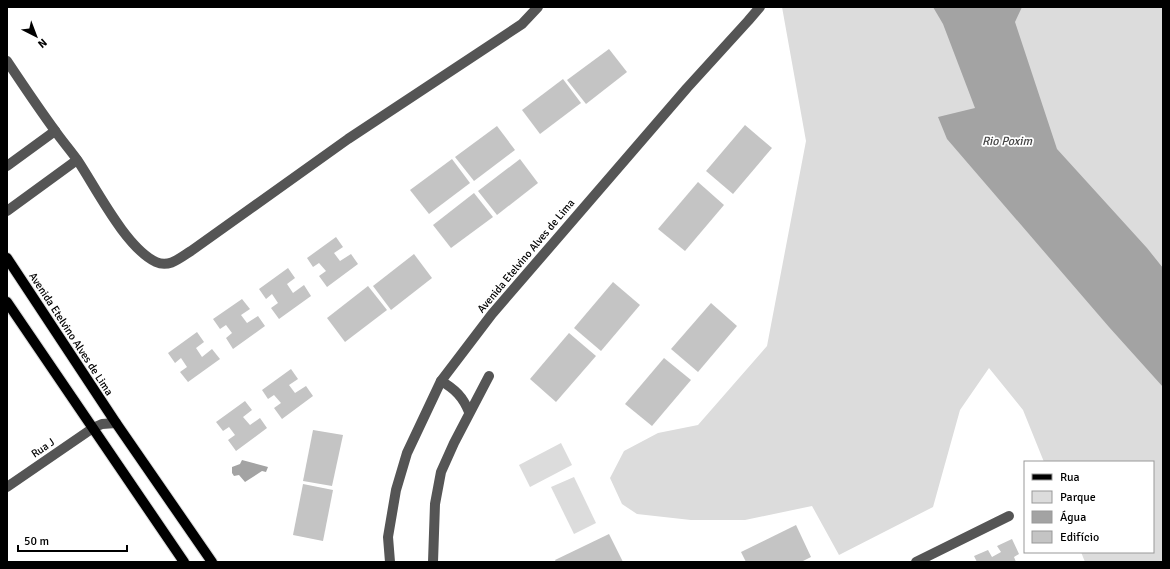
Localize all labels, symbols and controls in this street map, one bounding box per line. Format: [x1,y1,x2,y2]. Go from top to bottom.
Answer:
north arrow [16,16,56,56]
text: N [35,36,50,50]
water label: Rio Poxim [982,134,1033,149]
street label: Avenida Etelvino Alves de Lima [475,196,578,315]
street label: Avenida Etelvino Alves de Lima [26,270,116,398]
street label: Rua J [29,436,57,460]
legend [1024,461,1154,553]
text: Rua [1060,470,1080,485]
text: Parque [1060,490,1096,505]
text: Água [1060,510,1086,525]
scale bar [18,527,127,553]
text: Edifício [1060,530,1099,545]
text: 50 m [24,534,49,549]

